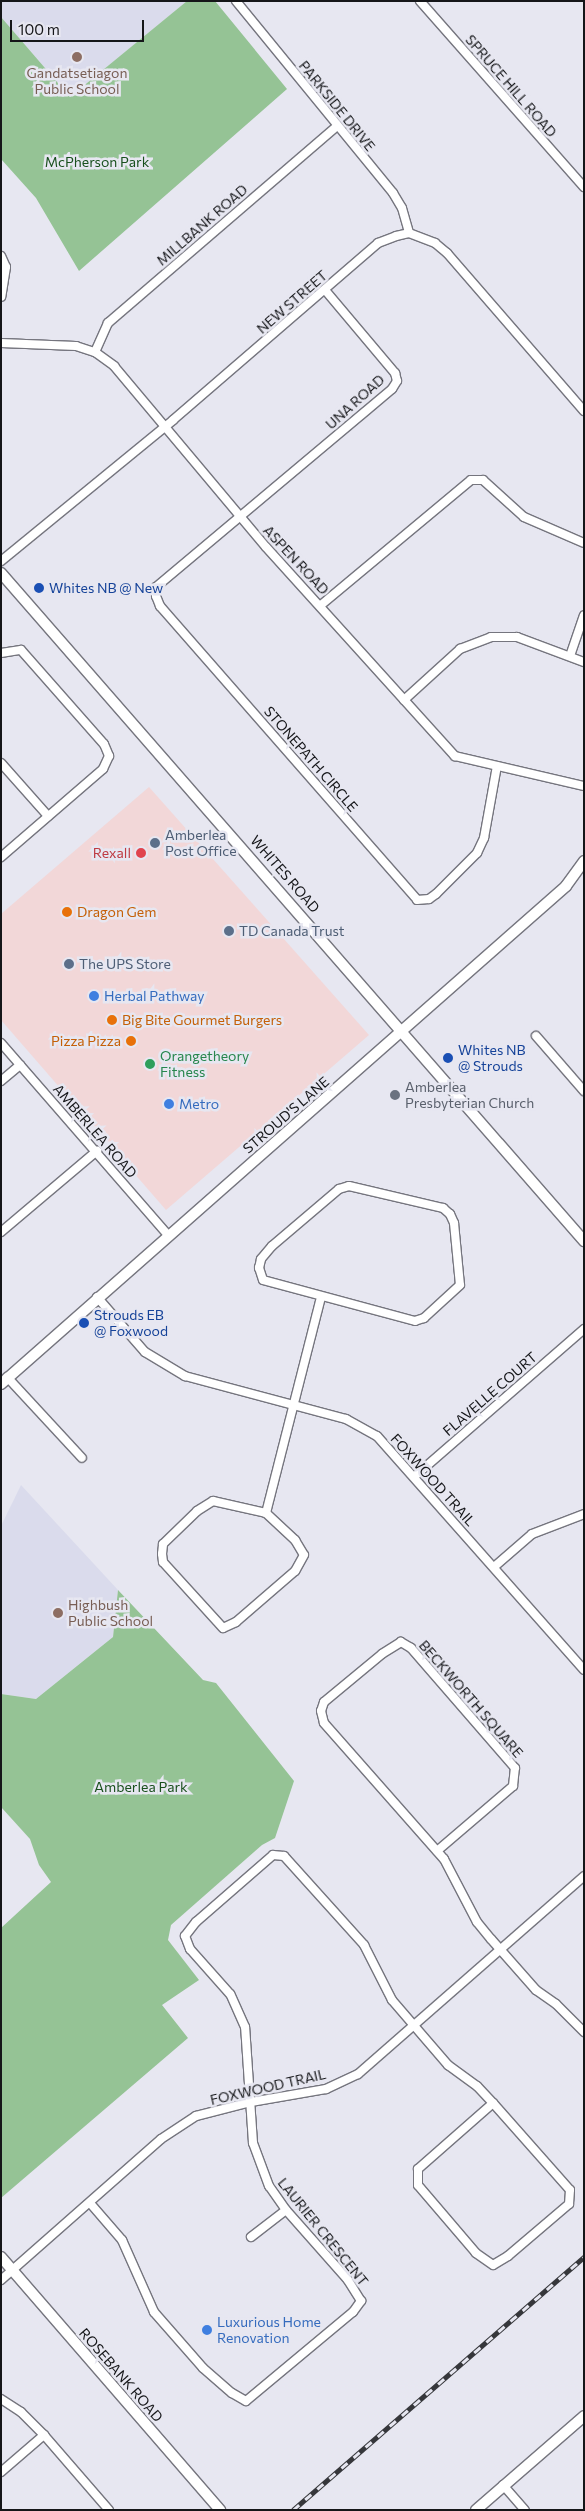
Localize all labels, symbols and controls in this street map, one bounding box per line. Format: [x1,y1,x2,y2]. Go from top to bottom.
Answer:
scale bar [12,10,146,42]
text: 100 m [18,20,60,38]
street label: SPRUCE HILL ROAD [462,31,560,141]
marker: Gandatsetiagon Public School [71,51,83,63]
street label: PARKSIDE DRIVE [295,57,379,155]
place label: Gandatsetiagon Public School [27,65,127,98]
park label: McPherson Park [45,154,149,170]
street label: MILLBANK ROAD [153,181,251,269]
street label: NEW STREET [253,267,331,337]
street label: UNA ROAD [322,371,388,433]
street label: ASPEN ROAD [260,522,332,598]
place label: Whites NB @ New [49,580,163,596]
marker: Whites NB @ New [33,582,45,594]
street label: STONEPATH CIRCLE [261,703,361,815]
place label: Amberlea Post Office [165,827,237,860]
street label: WHITES ROAD [247,832,323,916]
marker: Amberlea Post Office [149,837,161,849]
place label: Rexall [93,845,131,861]
marker: Rexall [135,847,147,859]
place label: Dragon Gem [77,904,156,920]
marker: Dragon Gem [61,906,73,918]
place label: TD Canada Trust [239,923,345,939]
marker: TD Canada Trust [223,925,235,937]
place label: The UPS Store [79,956,171,972]
marker: The UPS Store [63,958,75,970]
place label: Herbal Pathway [104,988,204,1004]
marker: Herbal Pathway [88,990,100,1002]
place label: Big Bite Gourmet Burgers [122,1012,282,1028]
marker: Big Bite Gourmet Burgers [106,1014,118,1026]
place label: Pizza Pizza [51,1033,121,1049]
marker: Pizza Pizza [125,1035,137,1047]
place label: Whites NB @ Strouds [458,1042,526,1074]
place label: Orangetheory Fitness [160,1048,249,1080]
marker: Whites NB @ Strouds [442,1052,454,1064]
marker: Orangetheory Fitness [144,1058,156,1070]
street label: STROUD'S LANE [240,1073,332,1157]
place label: Amberlea Presbyterian Church [405,1079,534,1112]
street label: AMBERLEA ROAD [50,1081,140,1181]
marker: Amberlea Presbyterian Church [389,1089,401,1101]
place label: Metro [179,1096,219,1112]
marker: Metro [163,1098,175,1110]
place label: Strouds EB @ Foxwood [94,1307,168,1340]
marker: Strouds EB @ Foxwood [78,1317,90,1329]
street label: FLAVELLE COURT [440,1349,540,1439]
street label: FOXWOOD TRAIL [387,1430,479,1530]
place label: Highbush Public School [68,1597,153,1630]
marker: Highbush Public School [52,1607,64,1619]
street label: BECKWORTH SQUARE [416,1637,526,1761]
park label: Amberlea Park [94,1779,188,1795]
street label: FOXWOOD TRAIL [208,2066,328,2108]
street label: LAURIER CRESCENT [274,2175,372,2289]
place label: Luxurious Home Renovation [217,2314,321,2346]
marker: Luxurious Home Renovation [201,2324,213,2336]
street label: ROSEBANK ROAD [76,2325,166,2425]

